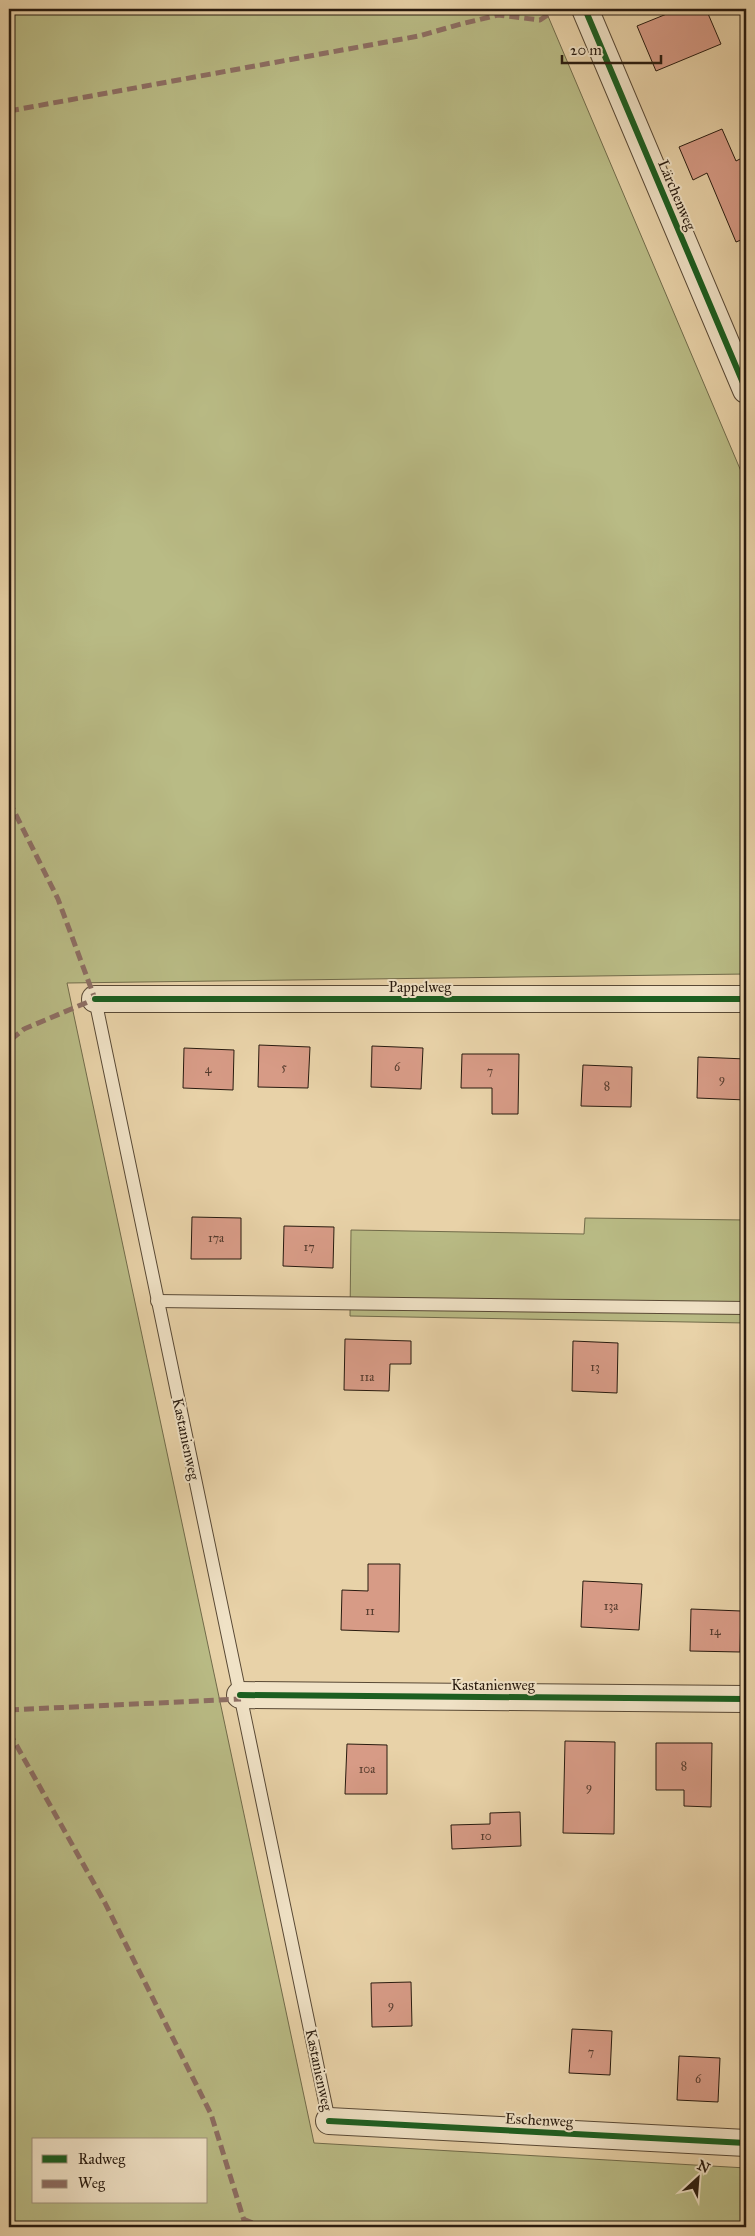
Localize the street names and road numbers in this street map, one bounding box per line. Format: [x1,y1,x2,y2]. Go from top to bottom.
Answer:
street label: Lärchenweg [654,157,700,234]
street label: Pappelweg [389,978,452,996]
street label: Kastanienweg [169,1396,204,1483]
street label: Kastanienweg [451,1676,536,1694]
street label: Kastanienweg [302,2027,337,2114]
street label: Eschenweg [505,2109,574,2131]

